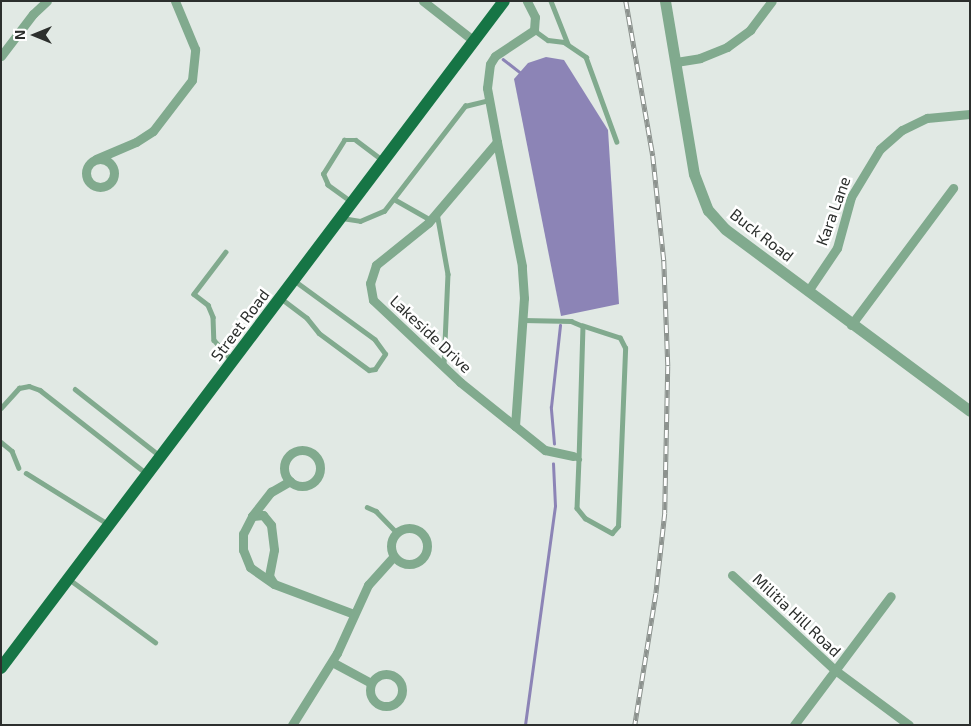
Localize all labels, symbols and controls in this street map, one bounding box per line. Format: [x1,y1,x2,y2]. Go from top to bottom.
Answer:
north arrow [10,10,60,60]
text: N [11,30,28,40]
street label: Kara Lane [812,174,854,248]
street label: Buck Road [726,204,798,266]
street label: Street Road [207,285,273,365]
street label: Lakeside Drive [386,291,476,377]
street label: Militia Hill Road [749,569,845,661]

